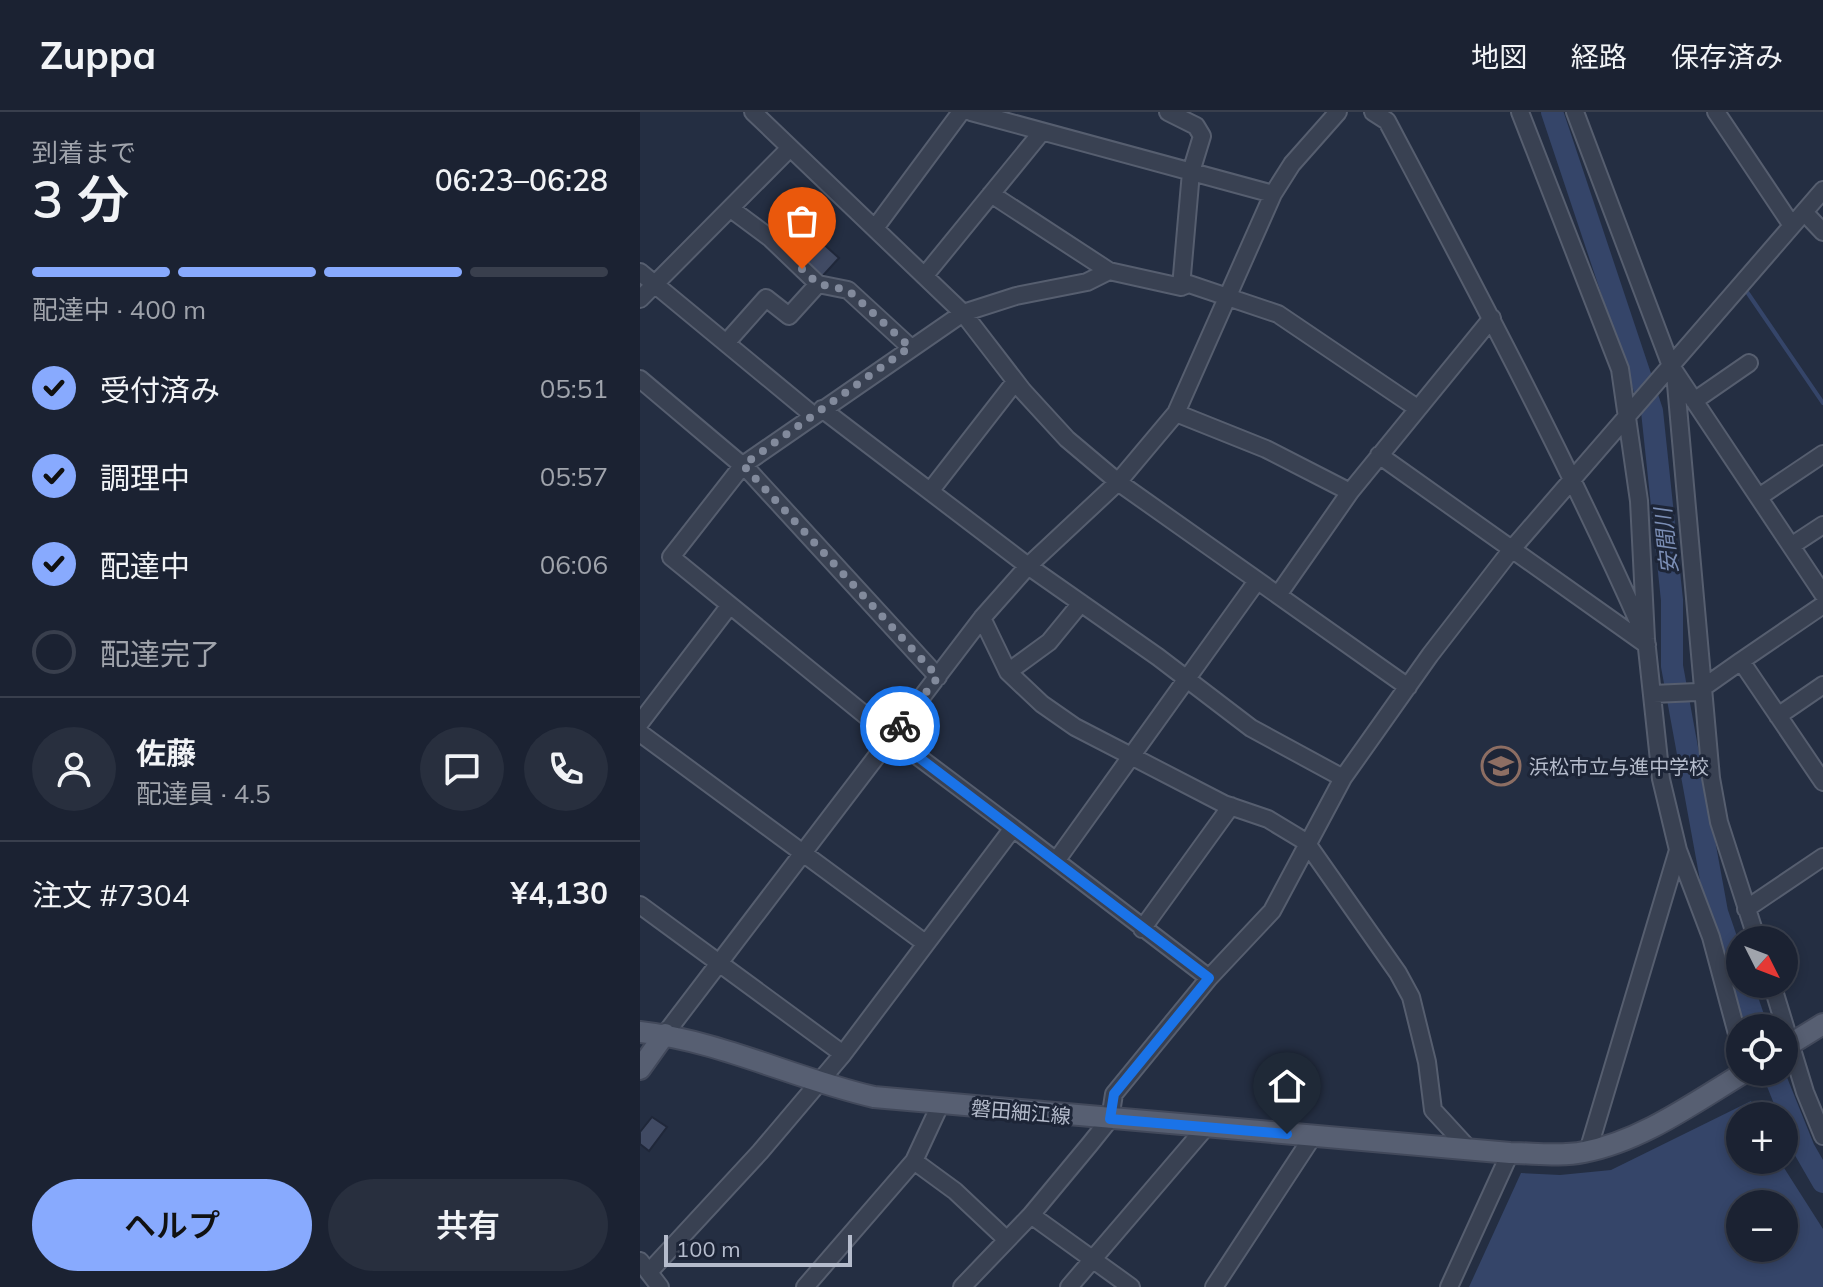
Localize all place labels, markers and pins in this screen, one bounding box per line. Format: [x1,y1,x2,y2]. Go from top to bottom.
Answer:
pin [768,187,836,269]
school or university icon: 浜松市立与進中学校 [1480,745,1522,787]
place label: 浜松市立与進中学校 [1529,754,1709,779]
pin [1253,1052,1321,1134]

